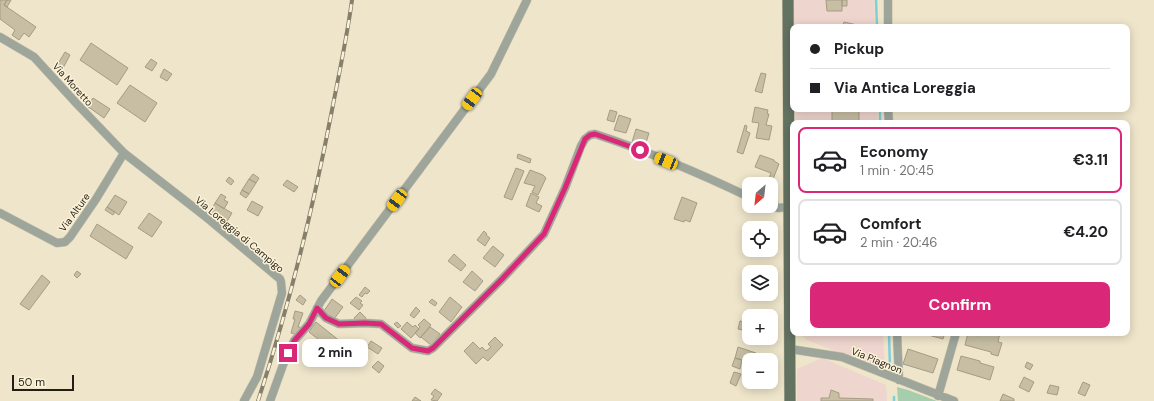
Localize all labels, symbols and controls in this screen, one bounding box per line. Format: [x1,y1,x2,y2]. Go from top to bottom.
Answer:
text: Pickup [834,39,884,59]
street label: Via Moretto [50,60,96,109]
text: Via Antica Loreggia [834,78,976,98]
car [460,86,484,112]
route start [631,141,649,159]
icon: car [812,142,848,178]
text: Economy [860,142,928,162]
text: €3.11 [1073,150,1108,170]
car [653,151,679,171]
text: 1 min · 20:45 [860,162,934,179]
north arrow [742,177,778,213]
map controls [742,177,778,389]
car [385,187,409,213]
street label: Via Alture [56,190,93,234]
street label: Via Loreggia di Campigo [193,193,287,275]
icon: car [812,214,848,250]
text: Comfort [860,214,921,234]
button: locate [742,221,778,257]
text: €4.20 [1063,222,1108,242]
text: 2 min · 20:46 [860,234,938,251]
car [328,263,352,289]
button: layers [742,265,778,301]
button: Confirm [810,282,1110,328]
button: + [742,309,778,345]
callout: 2 min [302,339,368,367]
route end [279,344,297,362]
text: 2 min [318,344,352,361]
street label: Via Piagnon [849,344,904,377]
button: − [742,353,778,389]
scale bar [12,373,74,392]
text: 50 m [18,375,45,389]

